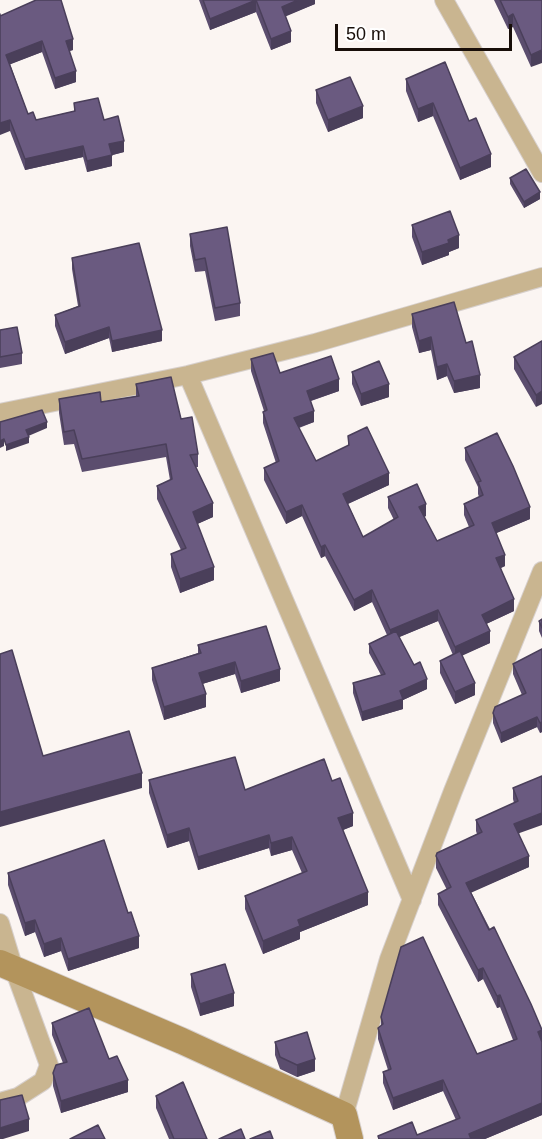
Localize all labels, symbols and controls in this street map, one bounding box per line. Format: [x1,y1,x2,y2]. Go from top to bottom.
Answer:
scale bar [338,12,515,50]
text: 50 m [346,24,386,44]

